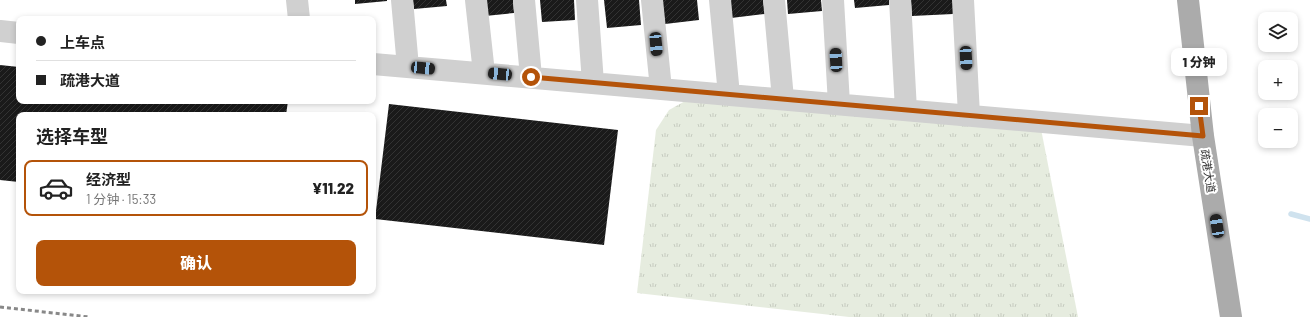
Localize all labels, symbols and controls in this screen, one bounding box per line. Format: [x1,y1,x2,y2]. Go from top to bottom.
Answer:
map controls [1258,12,1298,148]
button: layers [1258,12,1298,52]
car [649,32,663,56]
text: 上车点 [60,33,105,51]
car [959,46,973,70]
car [829,48,843,72]
callout: 1 分钟 [1171,48,1227,76]
text: 1 分钟 [1182,54,1216,70]
button: + [1258,60,1298,100]
car [411,61,435,75]
car [488,67,512,81]
route start [522,68,540,86]
text: 疏港大道 [60,71,120,89]
route end [1190,97,1208,115]
button: − [1258,108,1298,148]
text: 选择车型 [36,125,108,147]
street label: 疏港大道 [1199,148,1218,194]
icon: car [38,170,74,206]
text: 经济型 [86,170,131,188]
text: ¥11.22 [312,179,354,197]
text: 1 分钟 · 15:33 [86,191,156,207]
car [1209,213,1225,239]
button: 确认 [36,240,356,286]

